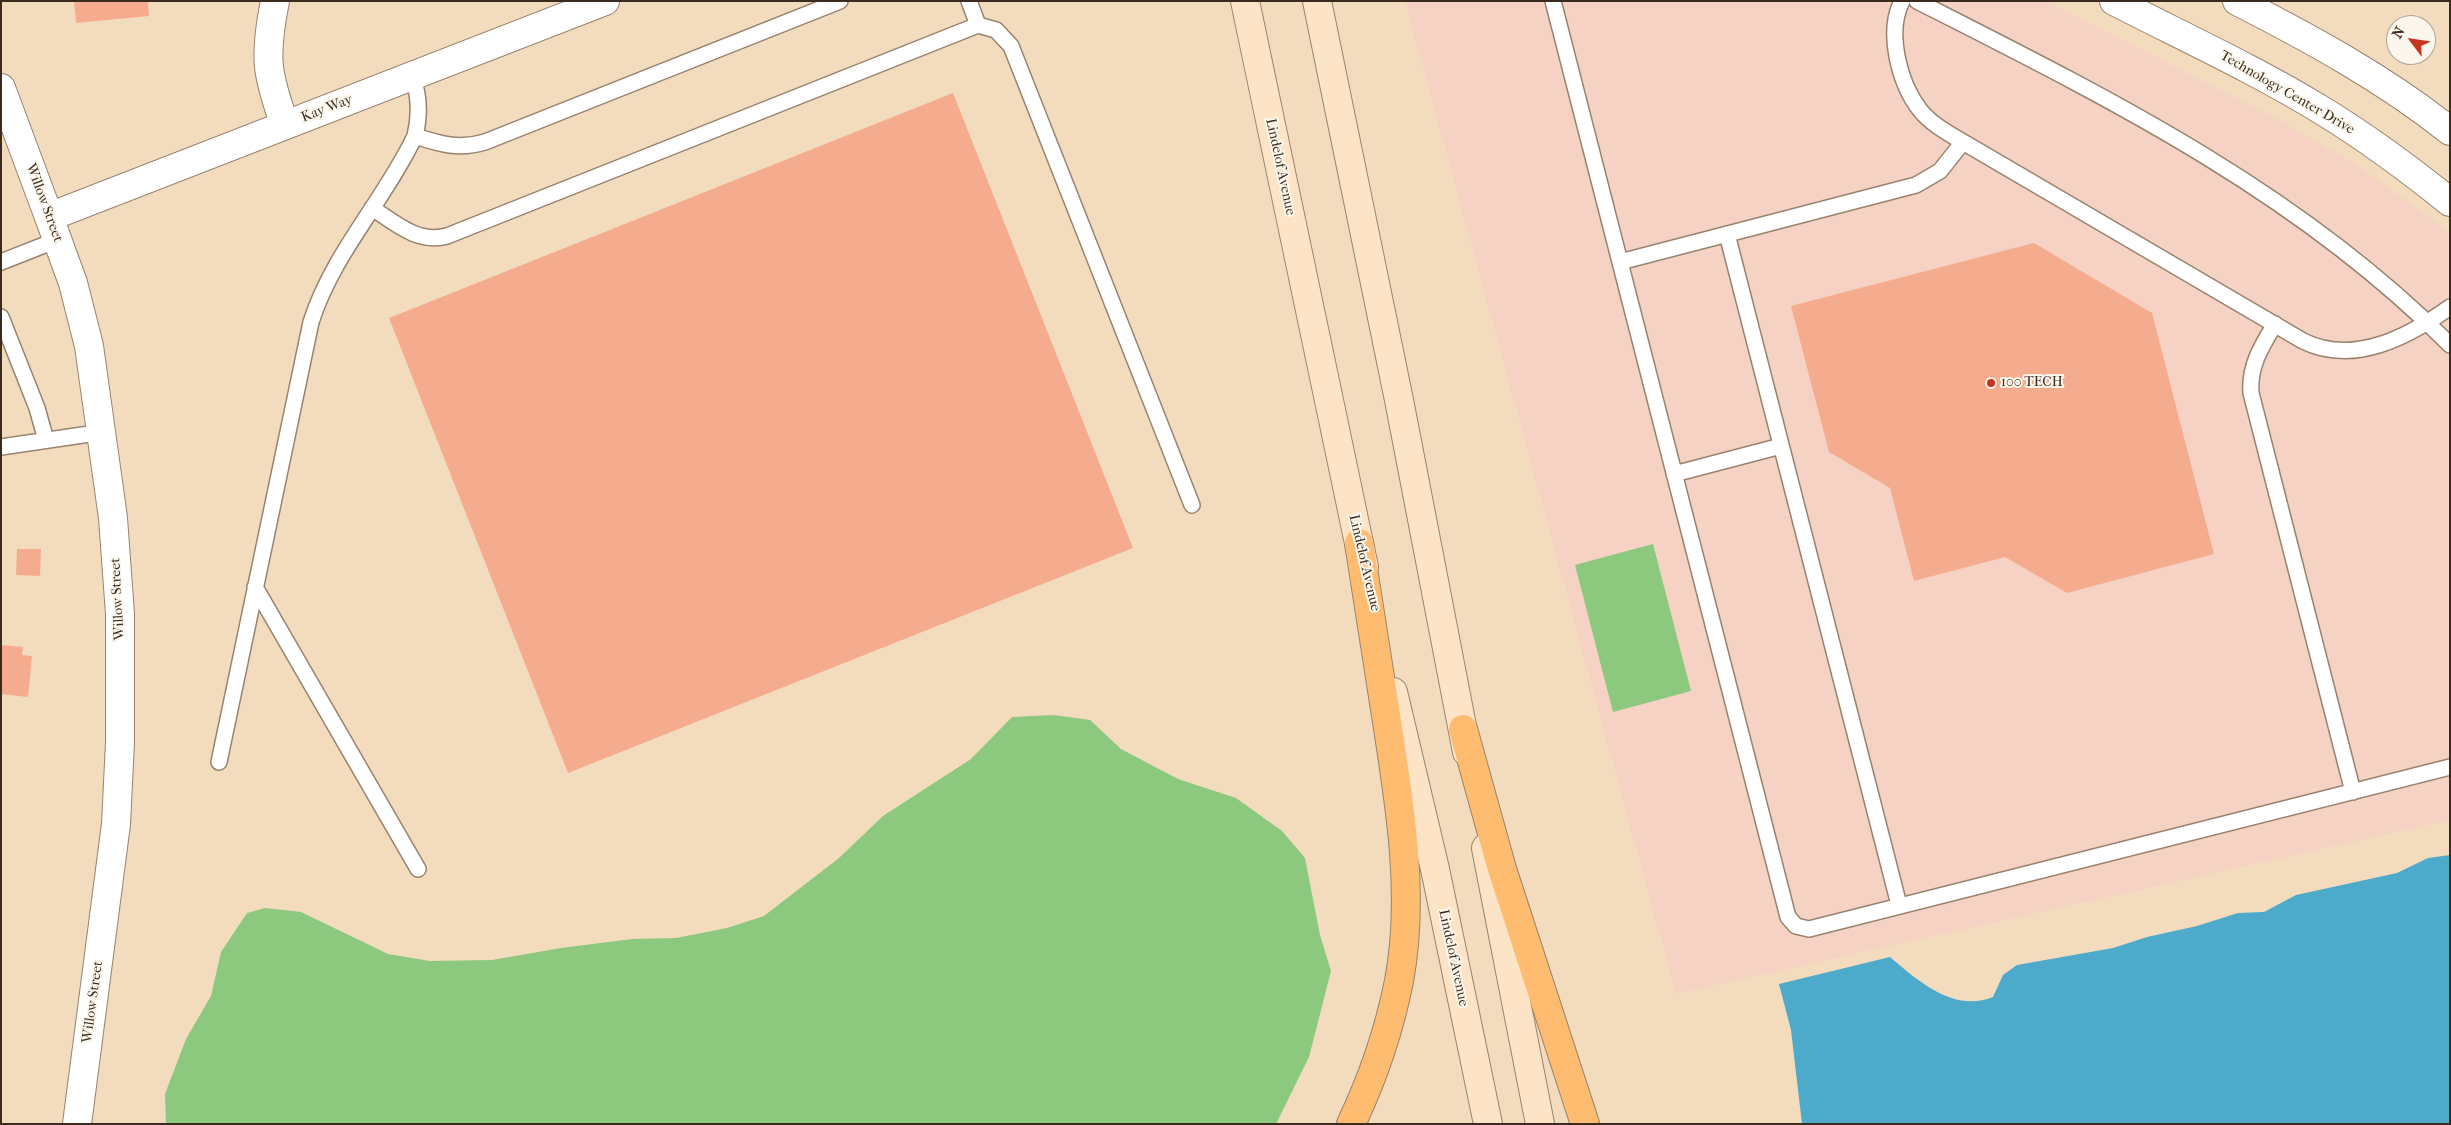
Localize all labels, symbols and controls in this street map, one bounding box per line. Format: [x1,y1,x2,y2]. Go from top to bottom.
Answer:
north arrow [2386,15,2436,65]
text: N [2389,24,2409,41]
street label: Technology Center Drive [2217,48,2357,138]
street label: Kay Way [299,92,355,126]
street label: Lindelof Avenue [1262,117,1298,217]
street label: Willow Street [22,161,66,245]
place label: 100 TECH [2001,375,2063,391]
marker: 100 TECH [1985,377,1997,389]
street label: Lindelof Avenue [1345,513,1383,613]
street label: Willow Street [107,557,129,641]
street label: Lindelof Avenue [1435,908,1471,1008]
street label: Willow Street [79,960,107,1044]

